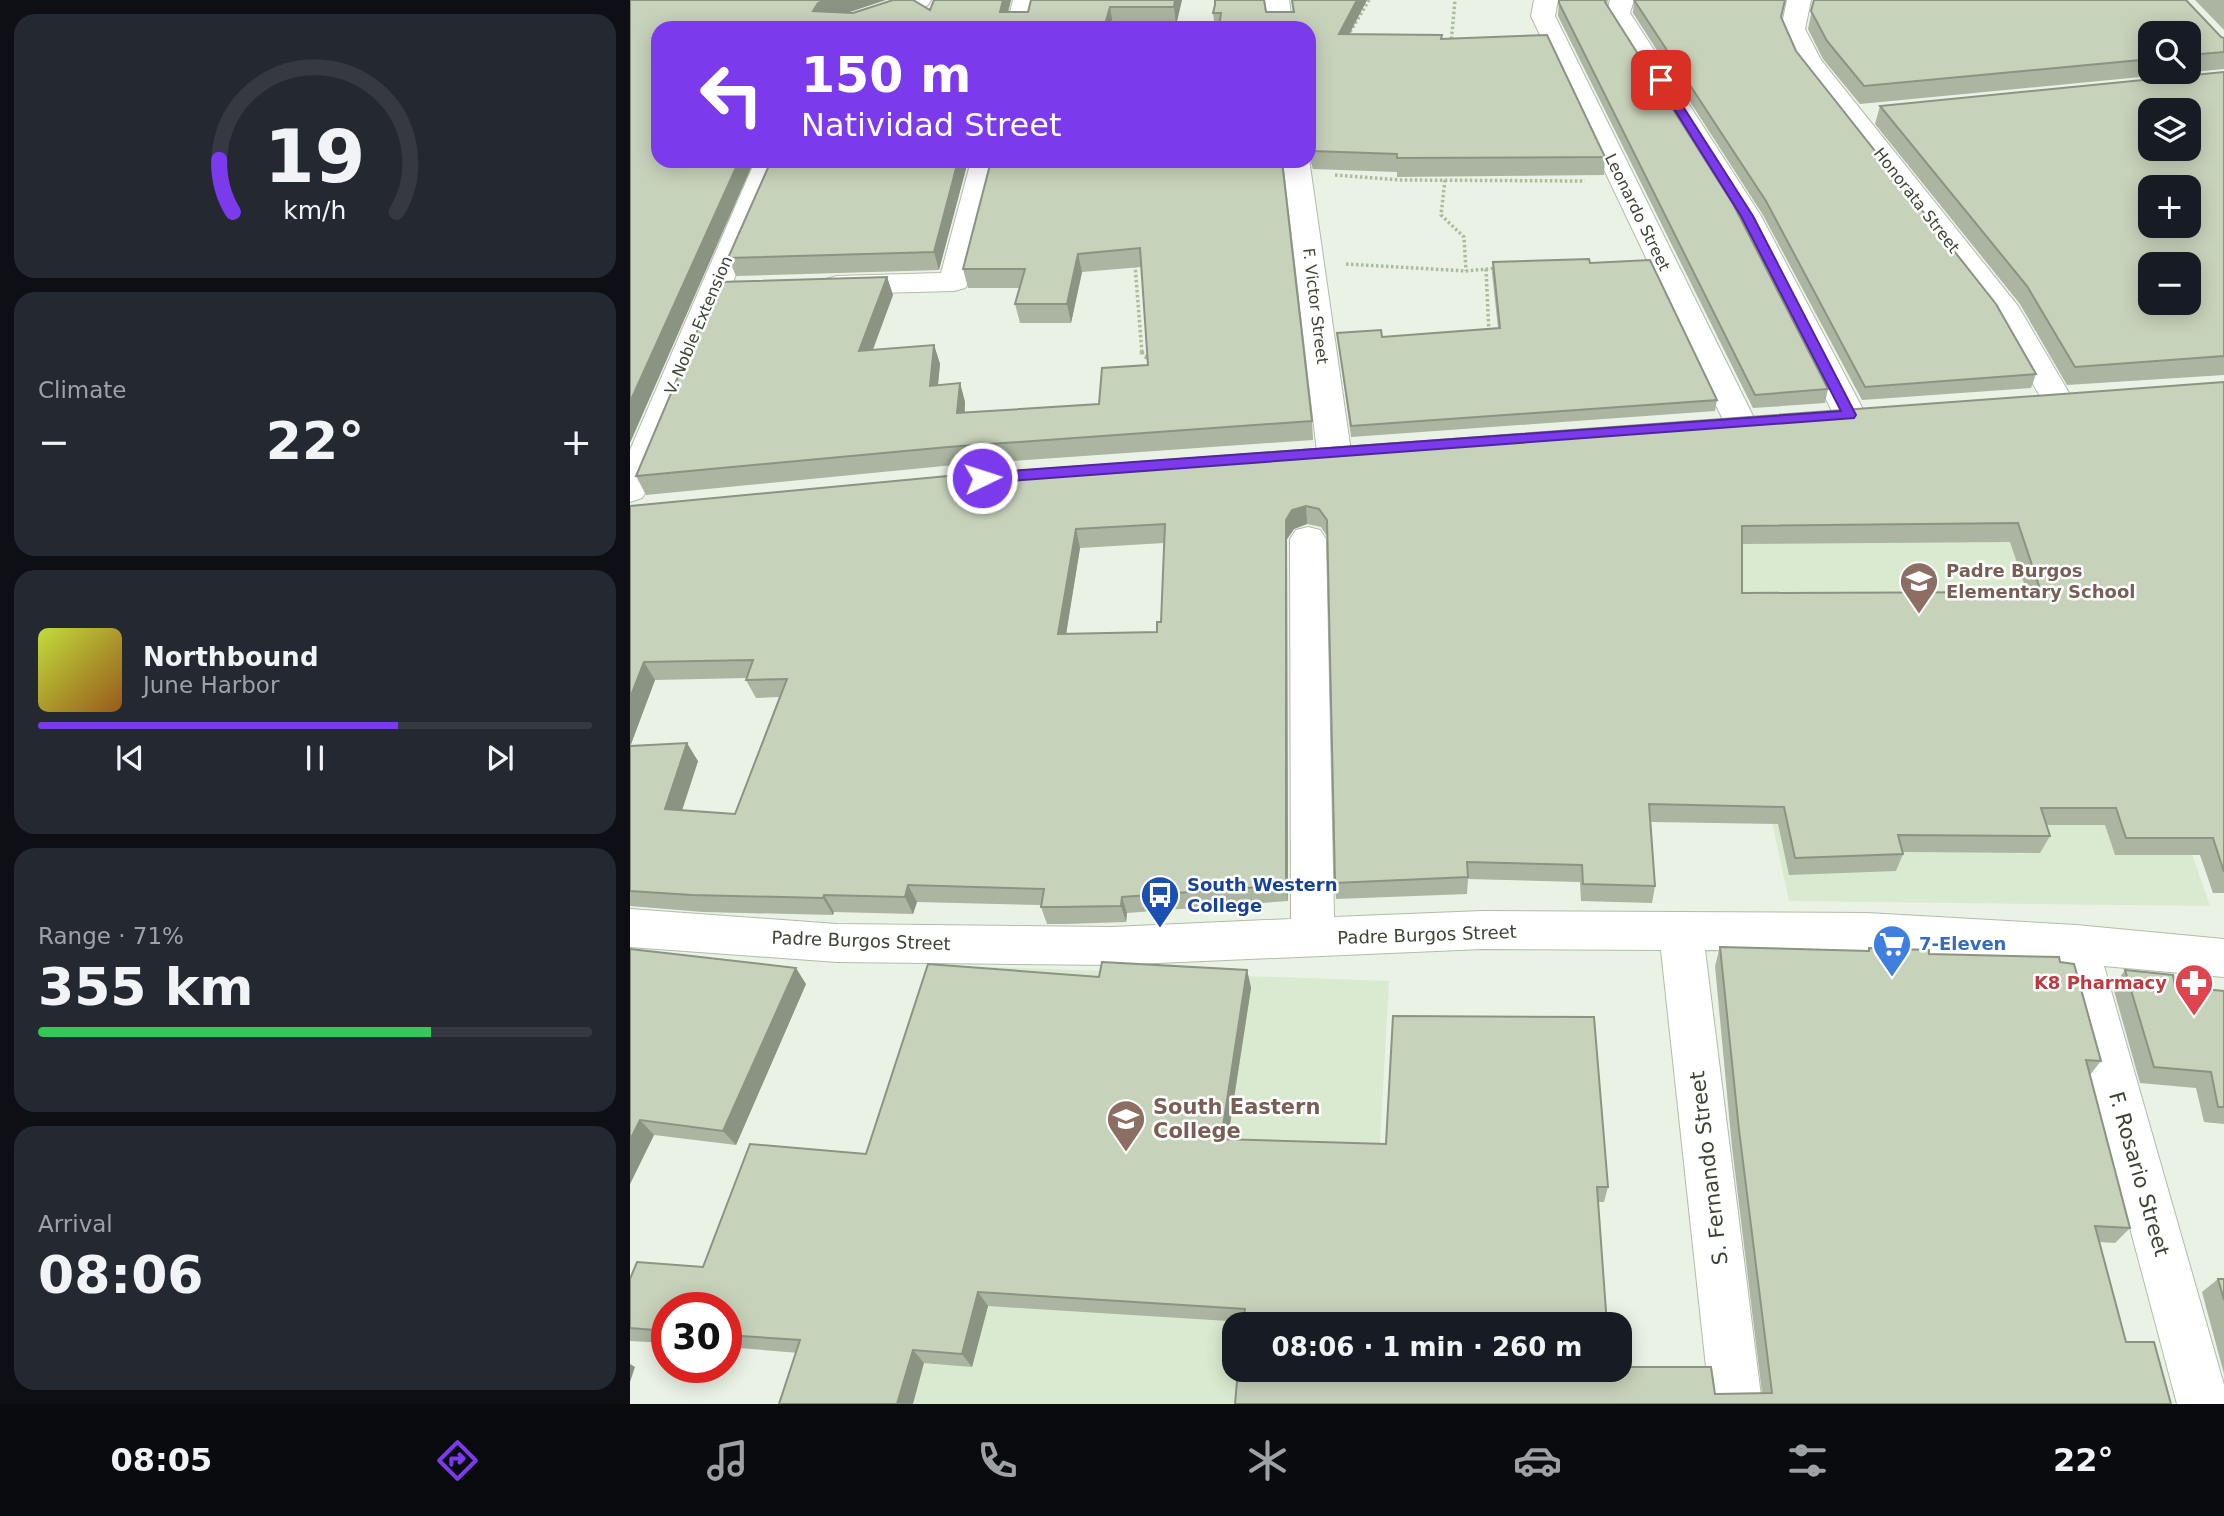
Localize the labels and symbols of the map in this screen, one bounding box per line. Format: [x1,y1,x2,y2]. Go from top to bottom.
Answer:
pin [1631,50,1691,110]
street label: Honorata Street [1870,144,1963,257]
street label: Leonardo Street [1601,150,1674,274]
street label: F. Victor Street [1299,247,1332,365]
street label: V. Noble Extension [661,253,736,397]
position arrow [945,441,1019,515]
school or university icon: Padre Burgos Elementary School [1898,560,1940,615]
place label: Padre Burgos Elementary School [1946,560,2135,602]
bus stop icon: South Western College [1139,874,1181,929]
place label: South Western College [1187,874,1337,916]
street label: Padre Burgos Street [1337,921,1517,948]
supermarket icon: 7-Eleven [1871,923,1913,978]
street label: Padre Burgos Street [771,927,951,954]
place label: 7-Eleven [1919,933,2006,954]
pharmacy icon: K8 Pharmacy [2173,962,2215,1017]
place label: K8 Pharmacy [2034,972,2167,993]
street label: S. Fernando Street [1685,1070,1733,1266]
street label: F. Rosario Street [2104,1089,2174,1259]
place label: South Eastern College [1153,1095,1320,1143]
school or university icon: South Eastern College [1105,1098,1147,1153]
speed limit sign: 30 [651,1292,742,1383]

